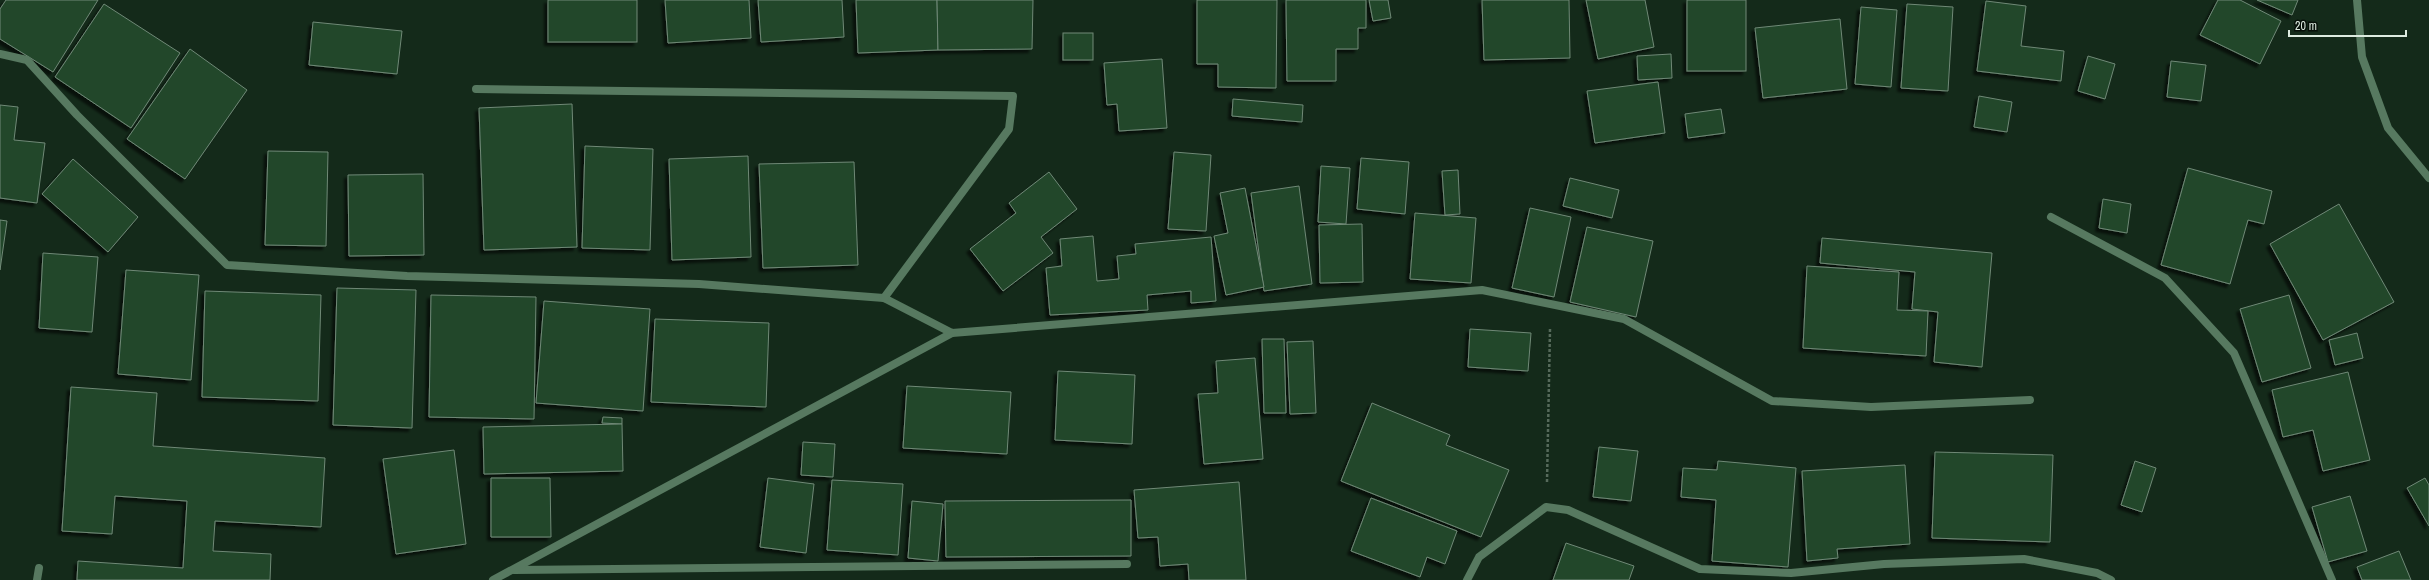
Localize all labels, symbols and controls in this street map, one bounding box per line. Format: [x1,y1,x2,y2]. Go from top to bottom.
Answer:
scale bar [2289,12,2406,38]
text: 20 m [2295,18,2317,34]

